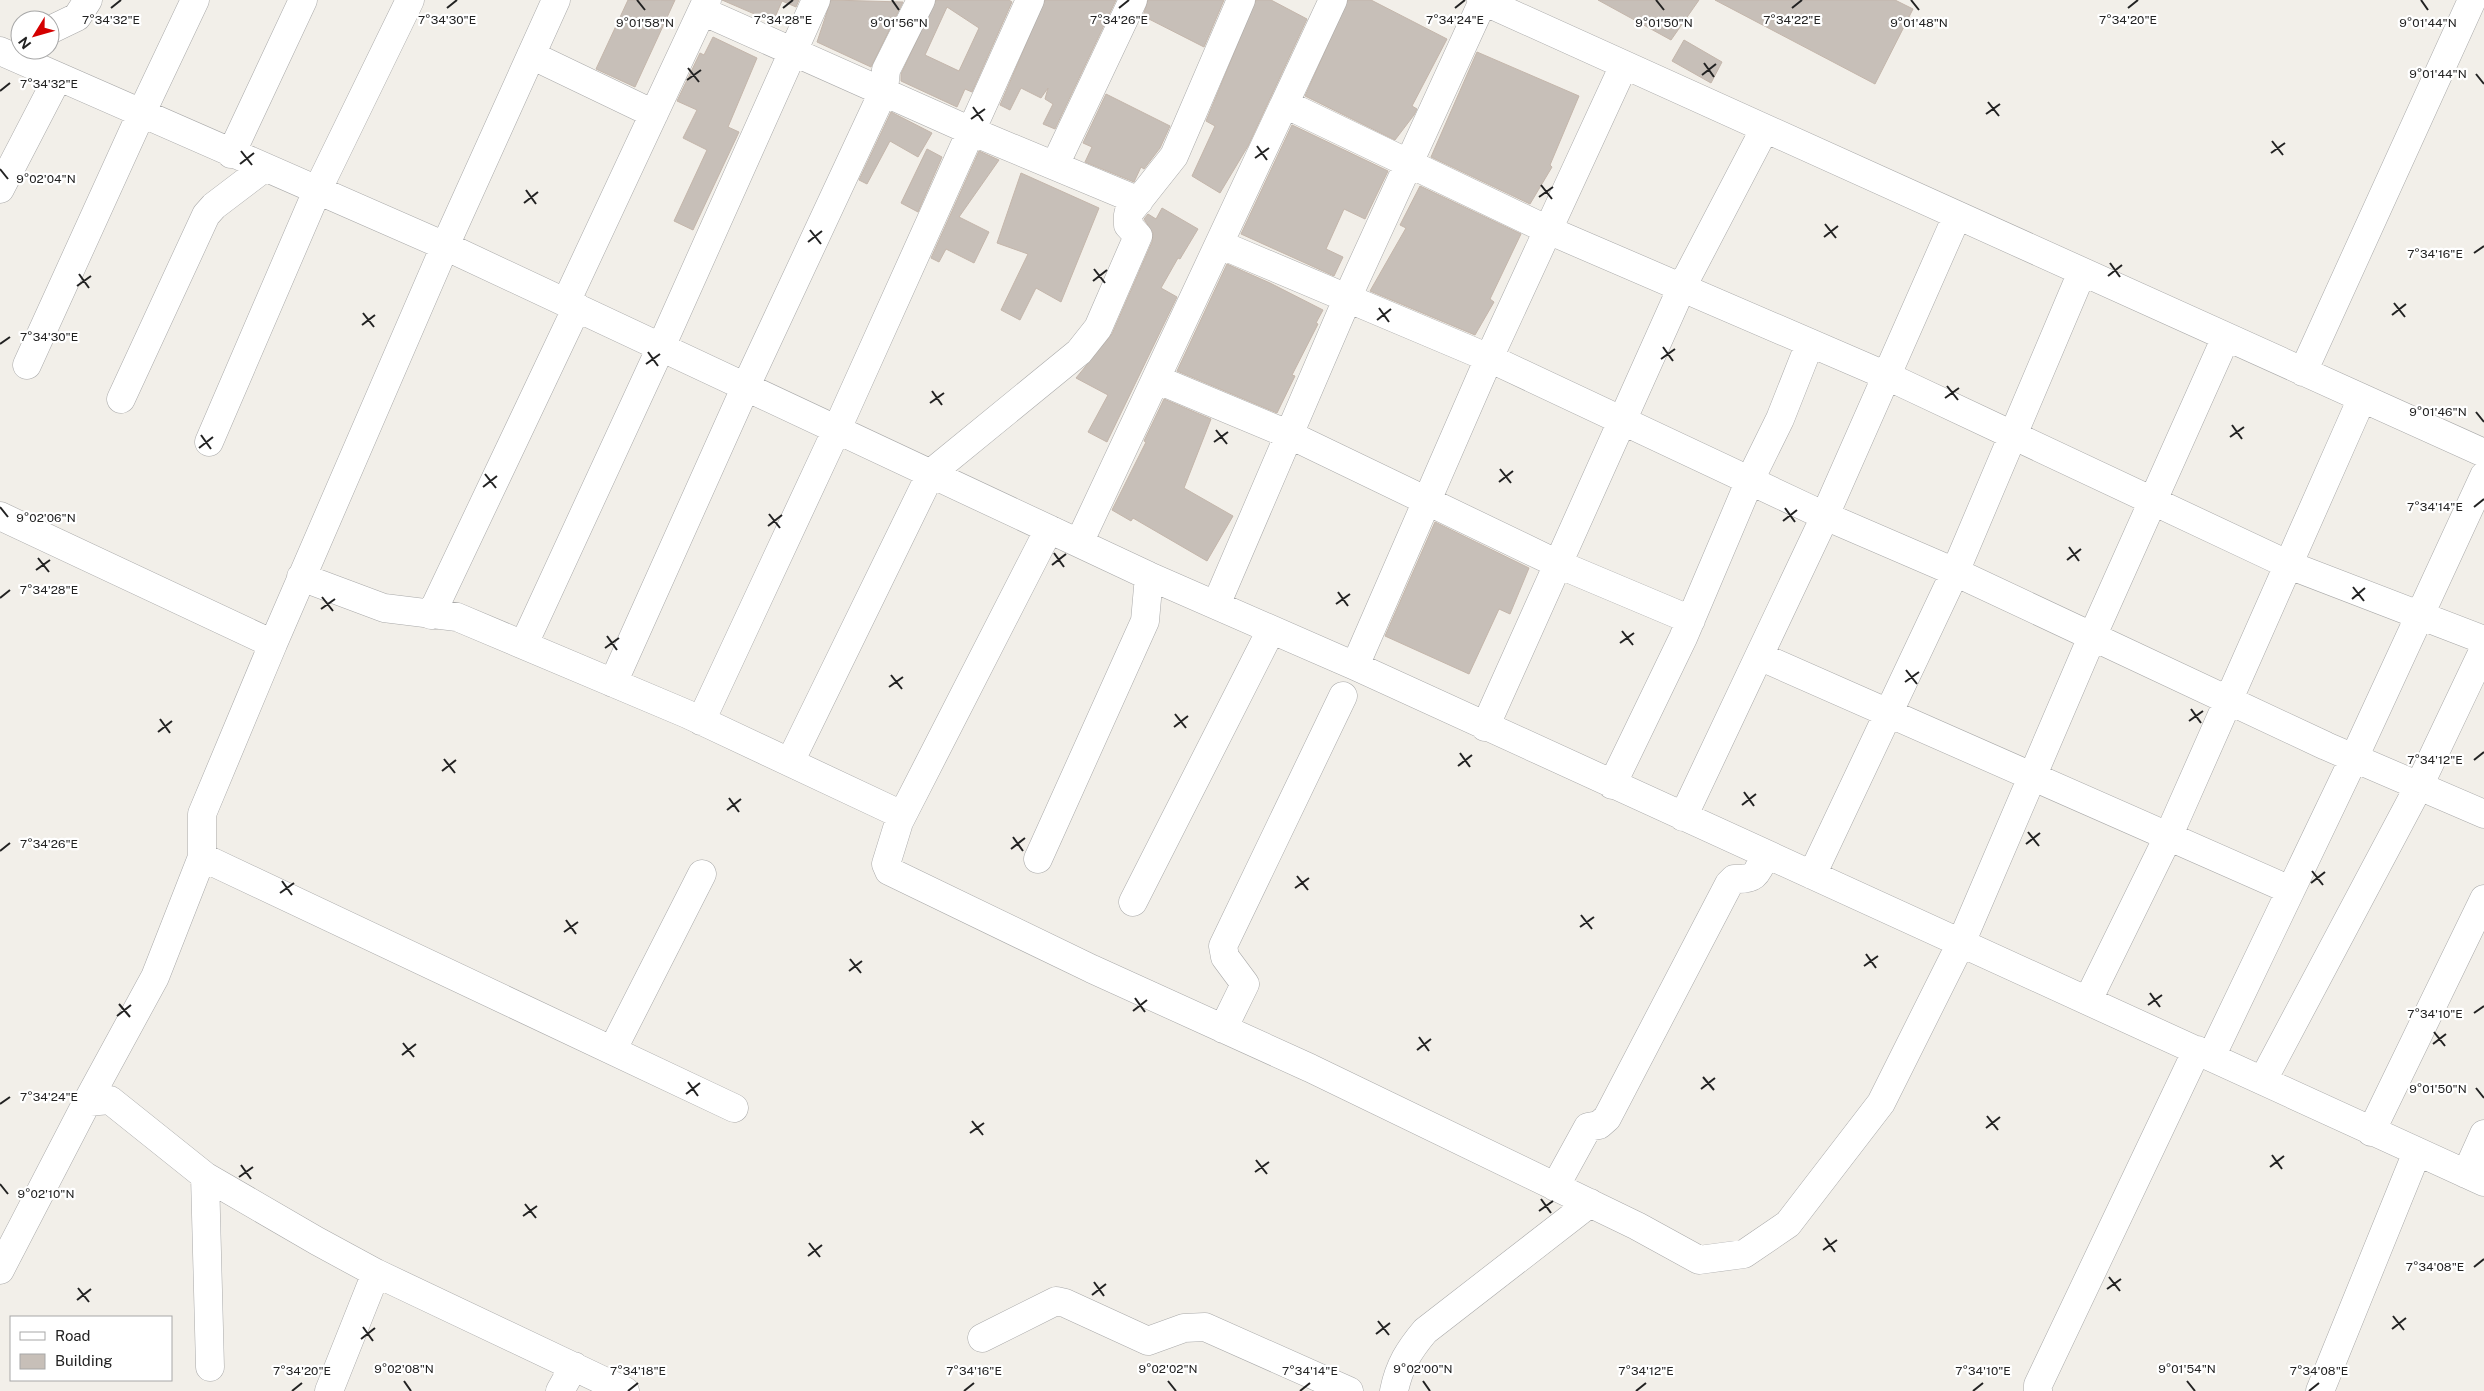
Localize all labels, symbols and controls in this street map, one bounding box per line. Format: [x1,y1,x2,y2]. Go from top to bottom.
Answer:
north arrow [10,10,60,60]
text: 7°34'32"E [82,13,140,27]
text: 7°34'30"E [418,13,476,27]
text: 7°34'28"E [754,13,812,27]
text: 7°34'26"E [1090,13,1148,27]
text: 7°34'24"E [1426,13,1484,27]
text: 7°34'22"E [1763,13,1821,27]
text: 7°34'20"E [2099,13,2157,27]
text: 9°01'58"N [616,16,674,30]
text: 9°01'56"N [870,16,928,30]
text: 9°01'50"N [1635,16,1693,30]
text: 9°01'48"N [1890,16,1948,30]
text: 9°01'44"N [2399,16,2457,30]
text: N [15,34,34,52]
text: 9°01'44"N [2409,67,2467,81]
text: 7°34'32"E [20,77,78,91]
text: 9°02'04"N [16,172,76,186]
text: 7°34'16"E [2407,247,2463,261]
text: 7°34'30"E [20,330,78,344]
text: 9°01'46"N [2409,405,2467,419]
text: 7°34'14"E [2407,500,2463,514]
text: 9°02'06"N [16,511,76,525]
text: 7°34'28"E [20,583,78,597]
text: 7°34'12"E [2407,753,2463,767]
text: 7°34'26"E [20,837,78,851]
text: 7°34'10"E [2407,1007,2463,1021]
text: 9°01'50"N [2409,1082,2467,1096]
text: 7°34'24"E [20,1090,78,1104]
text: 9°02'10"N [18,1187,74,1201]
text: 7°34'08"E [2406,1260,2464,1274]
legend [10,1316,172,1381]
text: Road [55,1327,91,1344]
text: Building [55,1352,113,1369]
text: 9°02'08"N [374,1362,434,1376]
text: 9°02'02"N [1138,1362,1198,1376]
text: 9°02'00"N [1393,1362,1453,1376]
text: 9°01'54"N [2158,1362,2216,1376]
text: 7°34'20"E [273,1364,331,1378]
text: 7°34'18"E [610,1364,666,1378]
text: 7°34'16"E [946,1364,1002,1378]
text: 7°34'14"E [1282,1364,1338,1378]
text: 7°34'12"E [1618,1364,1674,1378]
text: 7°34'10"E [1955,1364,2011,1378]
text: 7°34'08"E [2290,1364,2348,1378]

